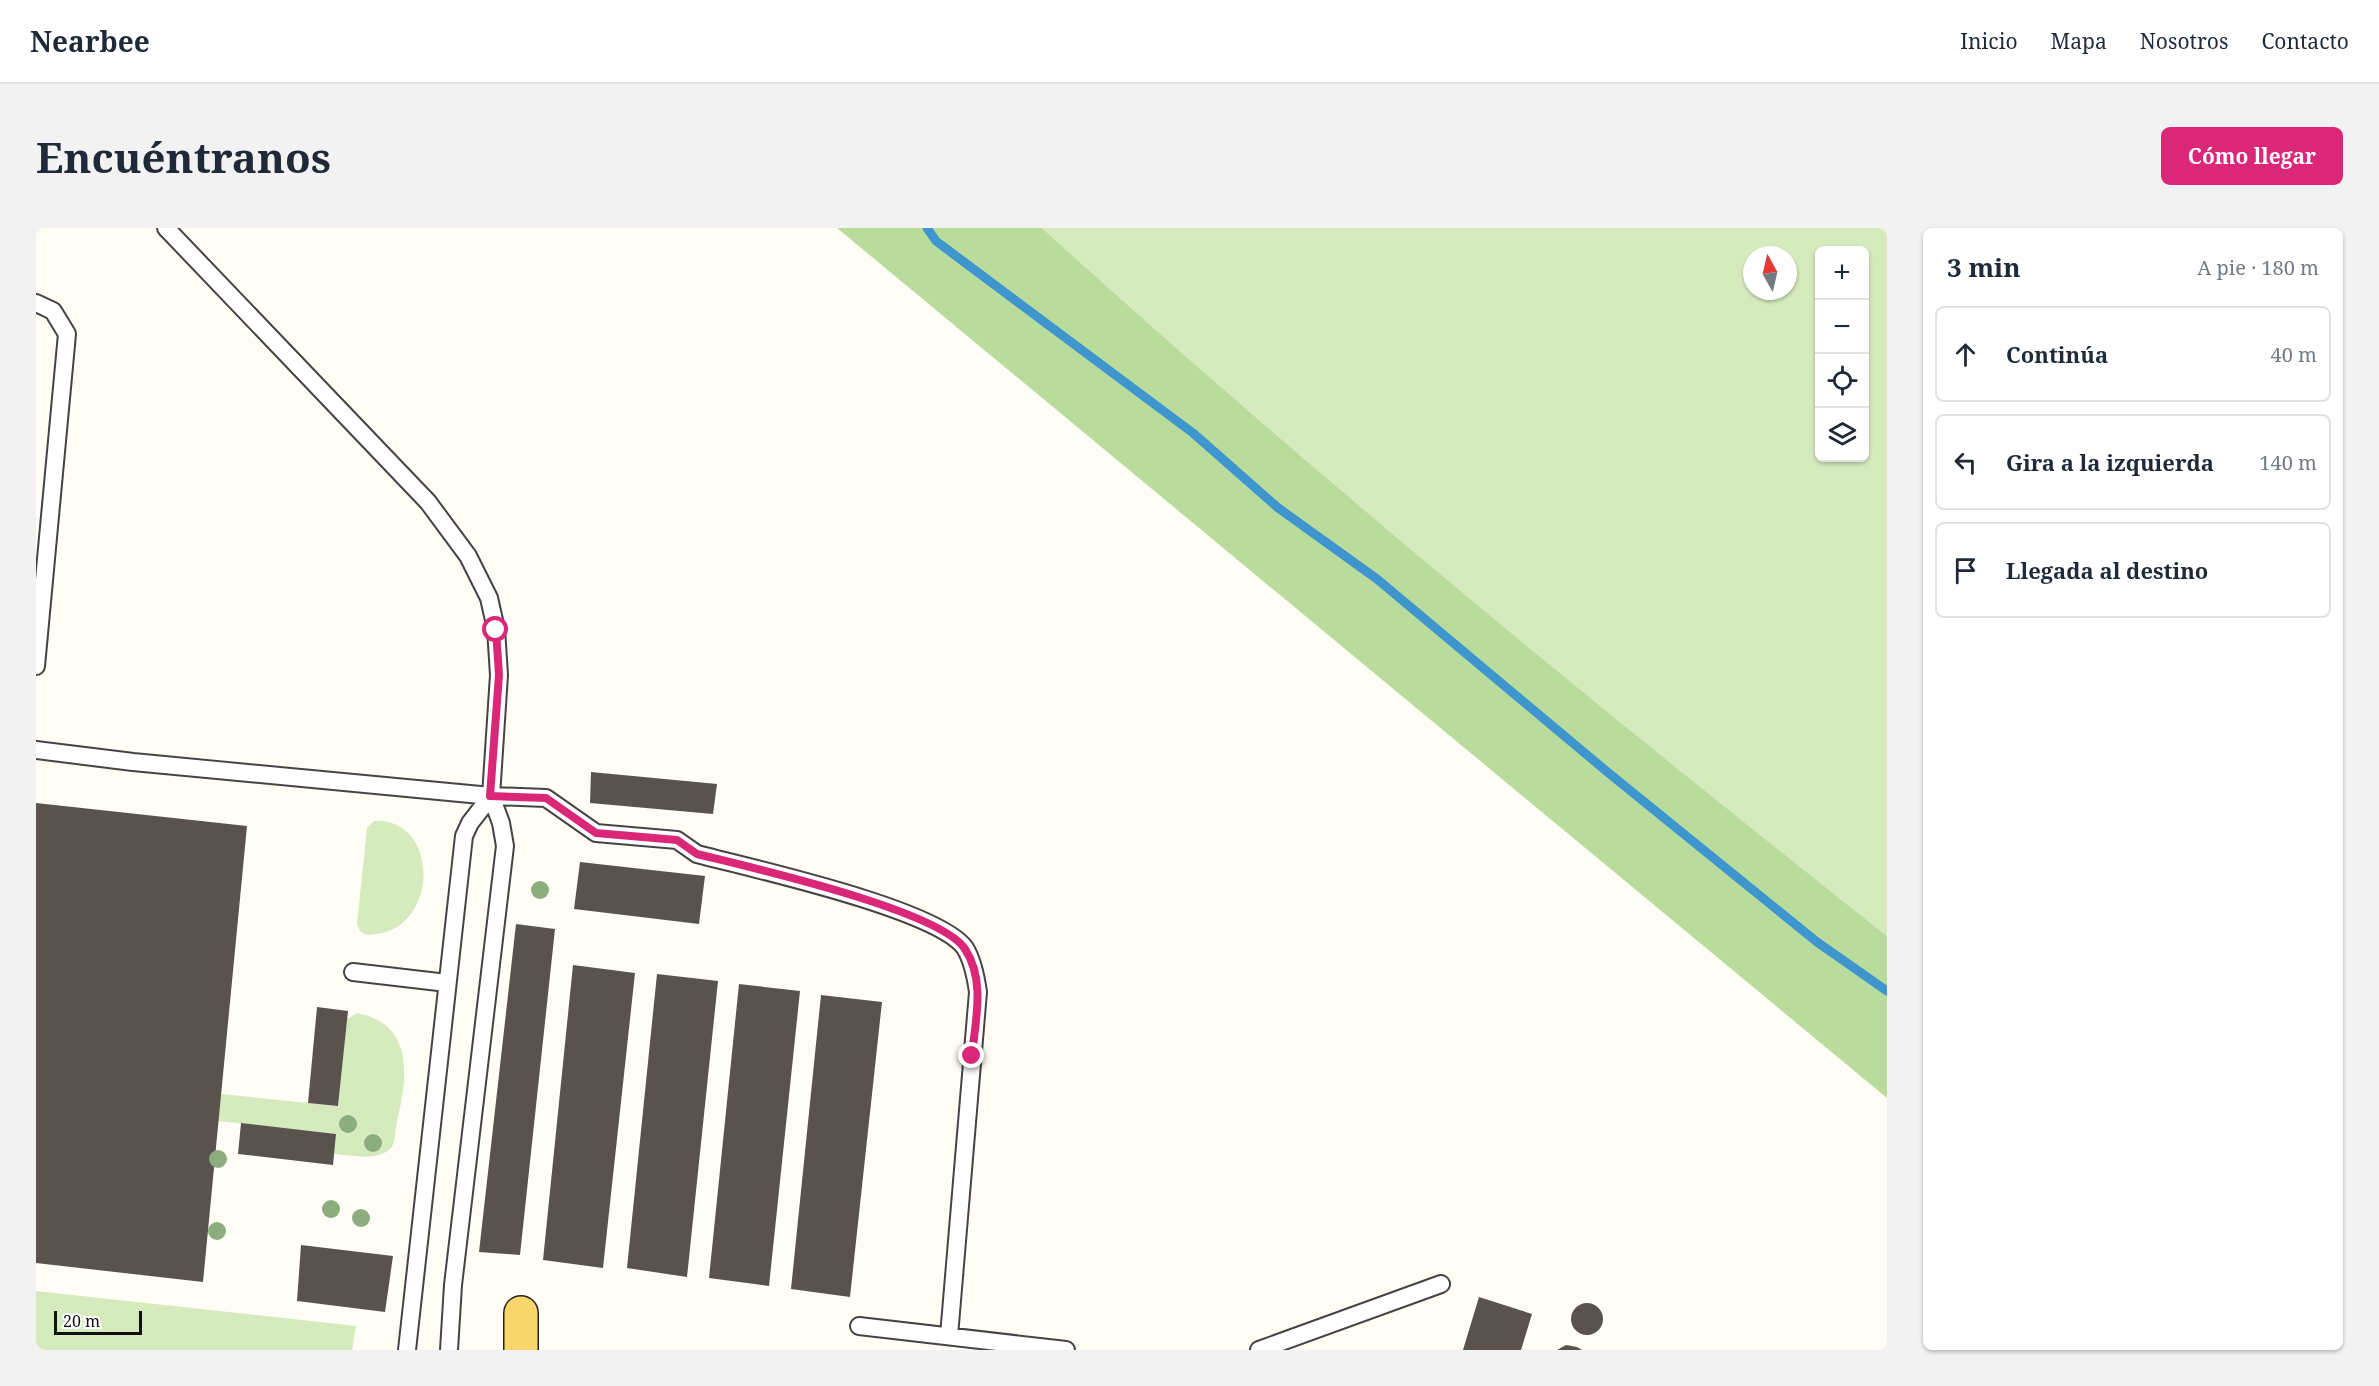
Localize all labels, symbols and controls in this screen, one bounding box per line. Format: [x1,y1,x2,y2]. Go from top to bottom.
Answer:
text: Nearbee [30,22,150,60]
text: Inicio [1960,27,2018,55]
text: Mapa [2051,27,2107,55]
text: Nosotros [2140,27,2228,55]
text: Contacto [2261,27,2349,55]
button: Cómo llegar [2161,127,2343,185]
text: Encuéntranos [36,128,331,185]
north arrow [1743,246,1797,300]
map controls [1815,246,1869,462]
button: + [1815,246,1869,300]
text: 3 min [1947,249,2021,285]
text: A pie · 180 m [2197,254,2319,281]
button: − [1815,300,1869,354]
icon: ahead [1949,338,1982,371]
text: Continúa [2006,339,2108,369]
text: 40 m [2271,341,2317,368]
button: locate [1815,354,1869,408]
button: layers [1815,408,1869,462]
icon: left [1949,446,1982,479]
text: Gira a la izquierda [2006,447,2214,477]
text: 140 m [2259,449,2317,476]
icon: arrive [1949,554,1982,587]
text: Llegada al destino [2006,555,2208,585]
route start [482,616,508,642]
route end [958,1042,984,1068]
scale bar [54,1308,142,1336]
text: 20 m [63,1310,100,1332]

